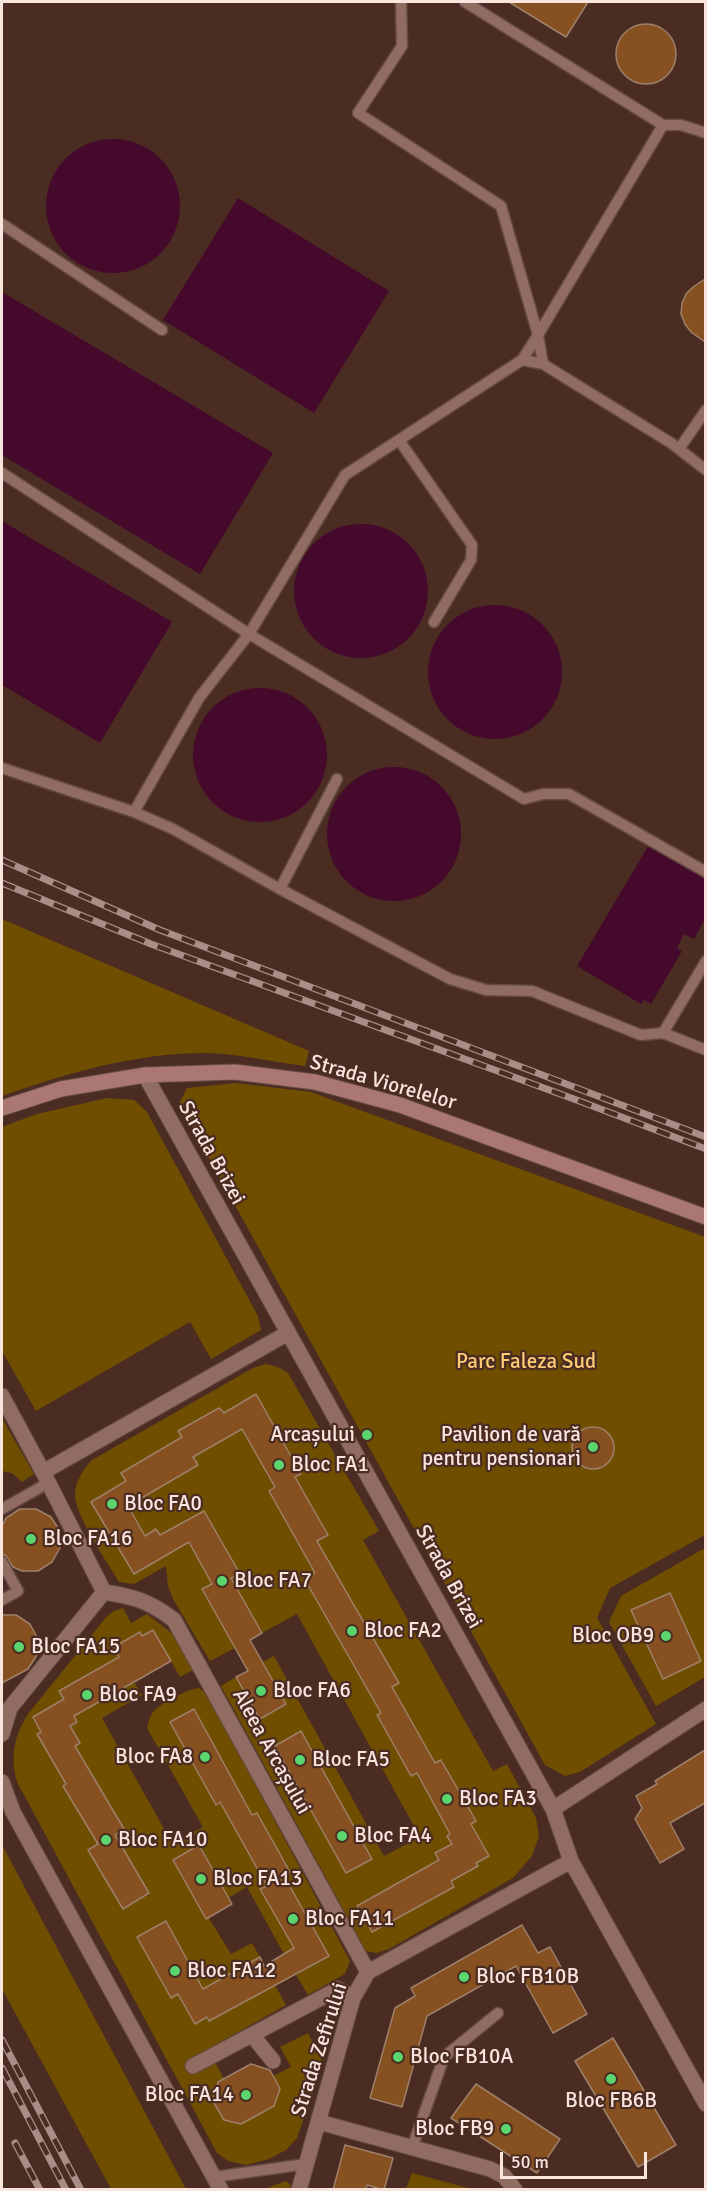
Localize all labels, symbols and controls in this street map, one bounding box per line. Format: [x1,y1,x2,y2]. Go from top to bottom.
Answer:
street label: Strada Viorelelor [307,1050,459,1116]
street label: Strada Brizei [172,1097,250,1209]
park label: Parc Faleza Sud [456,1349,596,1375]
place label: Arcașului [271,1422,355,1448]
place label: Pavilion de vară pentru pensionari [422,1422,581,1472]
marker: Arcașului [360,1428,374,1442]
marker: Pavilion de vară pentru pensionari [586,1440,600,1454]
place label: Bloc FA1 [291,1452,369,1478]
marker: Bloc FA1 [272,1458,286,1472]
place label: Bloc FA0 [124,1491,202,1517]
marker: Bloc FA0 [105,1497,119,1511]
street label: Strada Brizei [409,1521,487,1633]
place label: Bloc FA16 [43,1526,132,1552]
marker: Bloc FA16 [24,1532,38,1546]
place label: Bloc FA7 [234,1568,312,1594]
marker: Bloc FA7 [215,1574,229,1588]
place label: Bloc FA2 [364,1618,442,1644]
place label: Bloc OB9 [572,1623,654,1649]
marker: Bloc FA2 [345,1624,359,1638]
marker: Bloc OB9 [659,1629,673,1643]
place label: Bloc FA15 [31,1634,120,1660]
marker: Bloc FA15 [12,1640,26,1654]
place label: Bloc FA6 [273,1678,351,1704]
place label: Bloc FA9 [99,1682,177,1708]
marker: Bloc FA6 [254,1684,268,1698]
street label: Aleea Arcașului [226,1685,316,1819]
marker: Bloc FA9 [80,1688,94,1702]
place label: Bloc FA8 [115,1744,193,1770]
place label: Bloc FA5 [312,1747,390,1773]
marker: Bloc FA8 [198,1750,212,1764]
marker: Bloc FA5 [293,1753,307,1767]
place label: Bloc FA3 [459,1786,537,1812]
marker: Bloc FA3 [440,1792,454,1806]
place label: Bloc FA4 [354,1823,432,1849]
place label: Bloc FA10 [118,1827,207,1853]
marker: Bloc FA4 [335,1829,349,1843]
marker: Bloc FA10 [99,1833,113,1847]
place label: Bloc FA13 [213,1866,302,1892]
marker: Bloc FA13 [194,1872,208,1886]
place label: Bloc FA11 [305,1906,394,1932]
marker: Bloc FA11 [286,1912,300,1926]
place label: Bloc FA12 [187,1958,276,1984]
marker: Bloc FA12 [168,1964,182,1978]
place label: Bloc FB10B [476,1964,579,1990]
marker: Bloc FB10B [457,1970,471,1984]
street label: Strada Zefirului [286,1980,354,2120]
place label: Bloc FB10A [410,2044,513,2070]
marker: Bloc FB10A [391,2050,405,2064]
marker: Bloc FB6B [604,2072,618,2086]
place label: Bloc FA14 [145,2082,234,2108]
marker: Bloc FA14 [239,2088,253,2102]
place label: Bloc FB6B [565,2088,657,2114]
place label: Bloc FB9 [415,2116,494,2142]
marker: Bloc FB9 [499,2122,513,2136]
scale bar [503,2140,650,2178]
text: 50 m [511,2151,549,2173]

